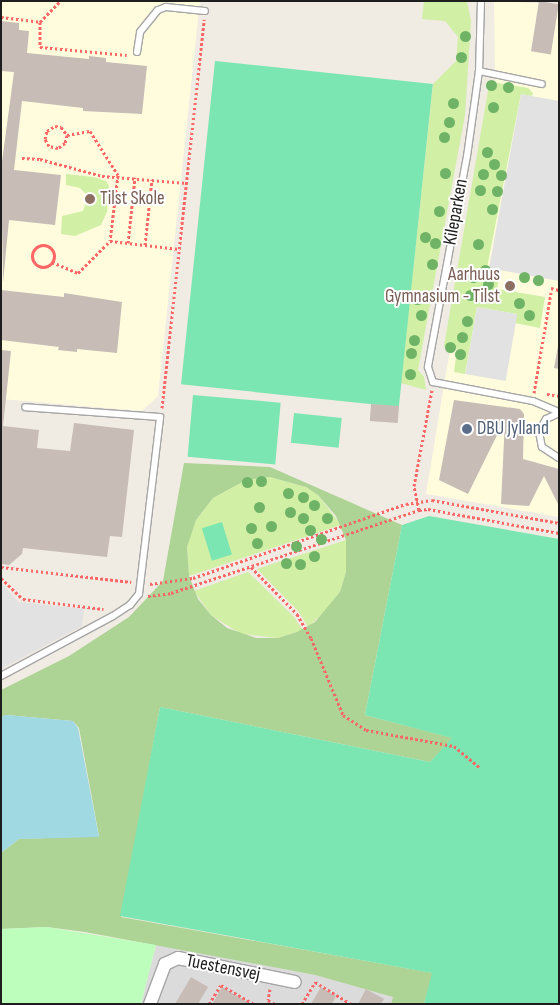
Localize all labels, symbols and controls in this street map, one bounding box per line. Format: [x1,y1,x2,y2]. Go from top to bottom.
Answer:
street label: Kileparken [439,177,473,247]
place label: Tilst Skole [100,188,165,210]
marker: Tilst Skole [84,193,96,205]
place label: Aarhuus Gymnasium - Tilst [385,264,500,308]
marker: Aarhuus Gymnasium - Tilst [504,280,516,292]
place label: DBU Jylland [477,418,549,440]
marker: DBU Jylland [461,423,473,435]
street label: Tuestensvej [184,950,262,986]

